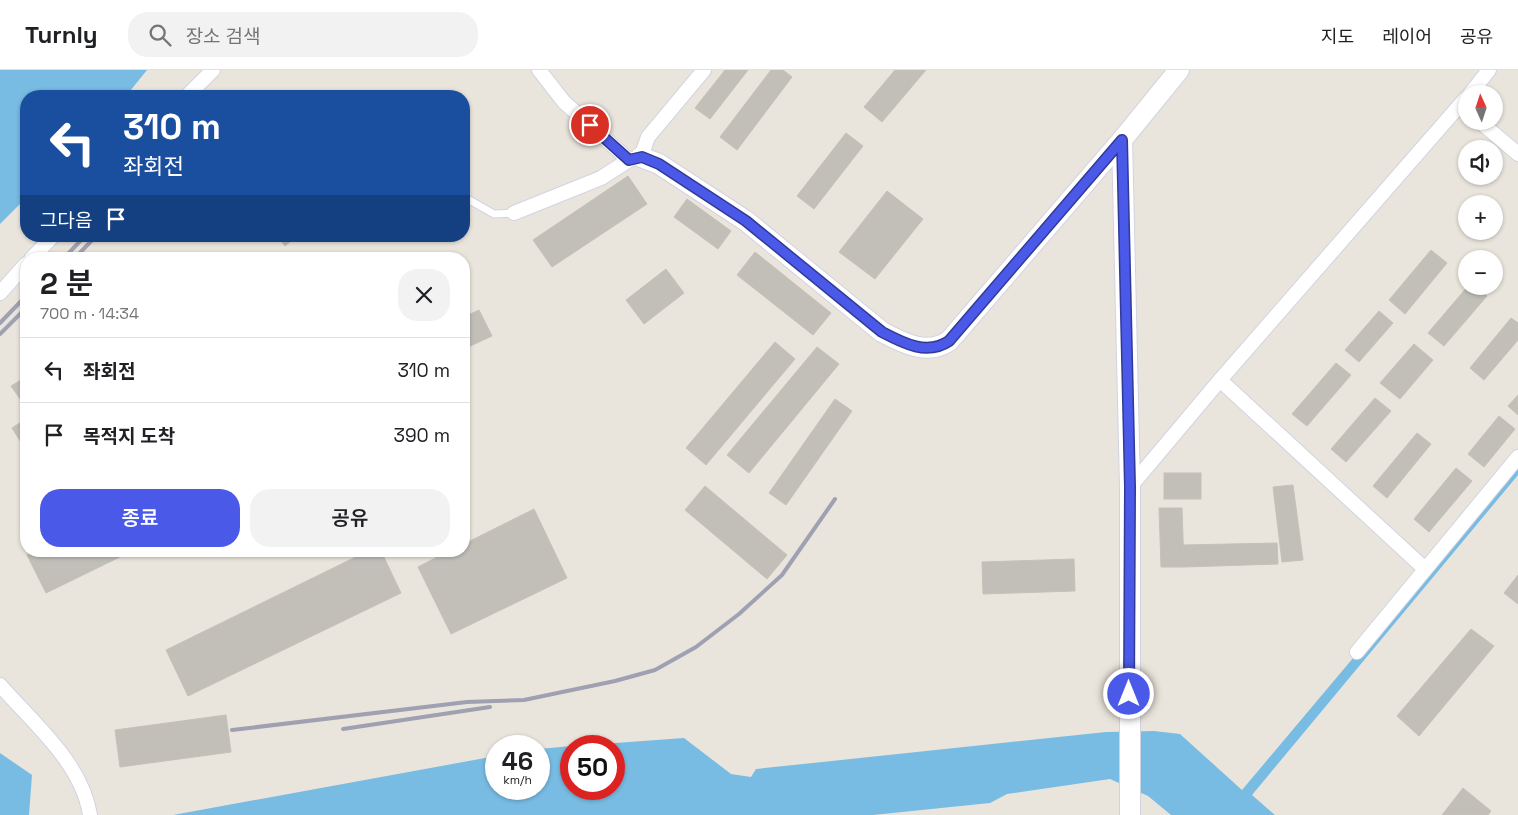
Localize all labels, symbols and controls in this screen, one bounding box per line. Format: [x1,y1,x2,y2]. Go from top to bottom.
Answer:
search box [128,12,478,57]
text: Turnly [25,19,98,50]
icon: search [146,21,174,49]
text: 장소 검색 [186,24,260,49]
text: 지도 [1321,25,1354,48]
text: 레이어 [1382,25,1432,48]
text: 공유 [1460,25,1493,48]
north arrow [1458,85,1502,130]
map controls [1458,85,1503,295]
pin [569,104,611,146]
text: 310 m [123,105,221,149]
icon: left [40,110,105,175]
icon: arrive [576,111,604,139]
button: sound [1458,140,1503,185]
text: 좌회전 [123,152,184,180]
button: + [1458,195,1503,240]
icon: arrive [102,205,130,233]
text: 그다음 [40,208,92,233]
button: − [1458,250,1503,295]
text: 2 분 [40,264,93,303]
button: close [398,269,450,321]
text: 700 m · 14:34 [40,303,139,324]
icon: left [40,356,68,384]
text: 310 m [397,358,450,383]
text: 좌회전 [83,359,135,384]
icon: arrive [40,421,68,449]
text: 390 m [393,423,450,448]
text: 목적지 도착 [83,424,175,449]
button: 종료 [40,489,240,547]
button: 공유 [250,489,450,547]
position arrow [1102,667,1154,719]
speed limit sign: 50 [560,735,625,800]
text: 46 [502,745,533,777]
text: km/h [503,772,532,788]

